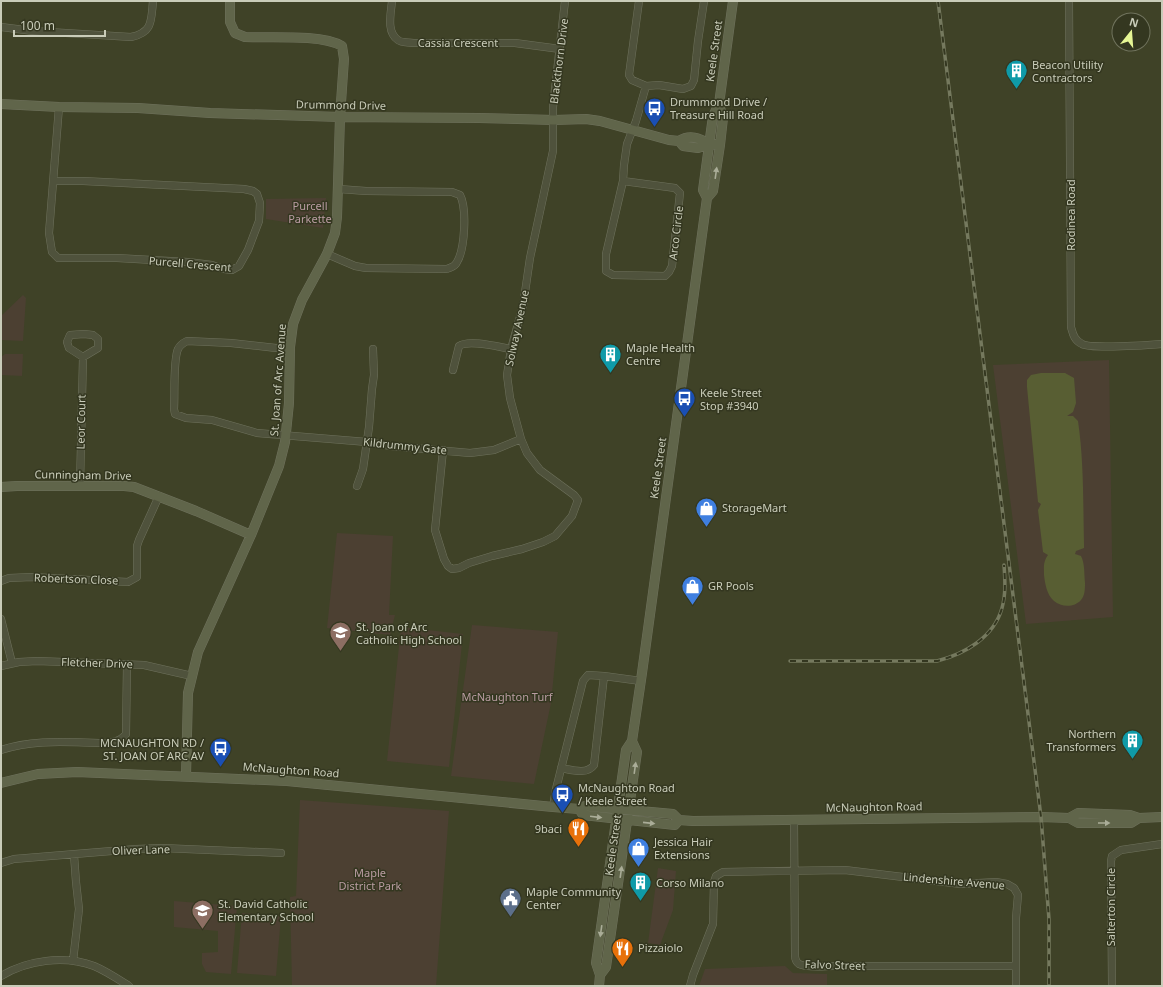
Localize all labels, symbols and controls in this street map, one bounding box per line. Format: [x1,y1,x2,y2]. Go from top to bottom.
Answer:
scale bar [14,12,105,38]
north arrow [1111,12,1151,52]
text: N [1128,13,1141,30]
text: 100 m [20,17,55,34]
street label: Blackthorn Drive [546,17,571,105]
street label: Keele Street [702,19,725,83]
street label: Cassia Crescent [418,35,498,50]
place label: Beacon Utility Contractors [1032,57,1104,85]
building icon: Beacon Utility Contractors [1003,58,1029,91]
place label: Drummond Drive / Treasure Hill Road [670,94,767,122]
bus stop icon: Drummond Drive / Treasure Hill Road [641,95,667,128]
street label: Drummond Drive [296,96,386,113]
one-way arrow [713,167,719,179]
street label: Rodinea Road [1063,179,1078,251]
park label: Purcell Parkette [288,198,332,226]
street label: Arco Circle [665,205,686,261]
street label: Purcell Crescent [148,252,232,275]
street label: Solway Avenue [501,288,532,367]
street label: St. Joan of Arc Avenue [266,323,289,437]
place label: Maple Health Centre [626,340,695,368]
building icon: Maple Health Centre [598,341,624,374]
place label: Keele Street Stop #3940 [700,385,762,413]
bus stop icon: Keele Street Stop #3940 [671,386,697,419]
street label: Leor Court [73,394,88,450]
street label: Kildrummy Gate [362,434,448,457]
street label: Keele Street [646,436,669,500]
street label: Cunningham Drive [34,466,132,483]
shop icon: StorageMart [693,495,719,528]
place label: StorageMart [722,500,787,515]
street label: Robertson Close [34,570,118,587]
shop icon: GR Pools [680,573,706,606]
place label: GR Pools [708,578,754,593]
place label: St. Joan of Arc Catholic High School [356,619,462,647]
school or university icon: St. Joan of Arc Catholic High School [327,620,353,653]
street label: Fletcher Drive [61,654,133,671]
park label: McNaughton Turf [461,689,554,704]
place label: Northern Transformers [1047,726,1116,754]
building icon: Northern Transformers [1119,727,1145,760]
place label: MCNAUGHTON RD / ST. JOAN OF ARC AV [100,735,204,763]
bus stop icon: MCNAUGHTON RD / ST. JOAN OF ARC AV [207,736,233,769]
street label: McNaughton Road [242,759,340,780]
one-way arrow [632,762,638,774]
place label: McNaughton Road / Keele Street [578,780,675,808]
bus stop icon: McNaughton Road / Keele Street [550,781,576,814]
street label: McNaughton Road [825,798,923,815]
street label: Keele Street [601,813,624,877]
one-way arrow [590,814,602,820]
restaurant icon: 9baci [565,816,591,849]
one-way arrow [643,819,655,826]
one-way arrow [1098,820,1111,826]
place label: 9baci [535,821,562,836]
place label: Jessica Hair Extensions [653,834,713,862]
shop icon: Jessica Hair Extensions [626,835,652,868]
street label: Oliver Lane [112,841,170,858]
park label: Maple District Park [339,865,402,893]
one-way arrow [618,866,624,878]
street label: Salterton Circle [1103,868,1118,946]
street label: Lindenshire Avenue [903,869,1006,892]
building icon: Corso Milano [627,870,653,903]
place label: Corso Milano [656,875,725,890]
place label: Maple Community Center [526,884,621,912]
public building icon: Maple Community Center [497,885,523,918]
place label: St. David Catholic Elementary School [218,896,314,924]
school or university icon: St. David Catholic Elementary School [190,897,216,930]
one-way arrow [598,925,604,937]
restaurant icon: Pizzaiolo [610,935,636,968]
place label: Pizzaiolo [638,940,683,955]
street label: Falvo Street [805,956,866,973]

